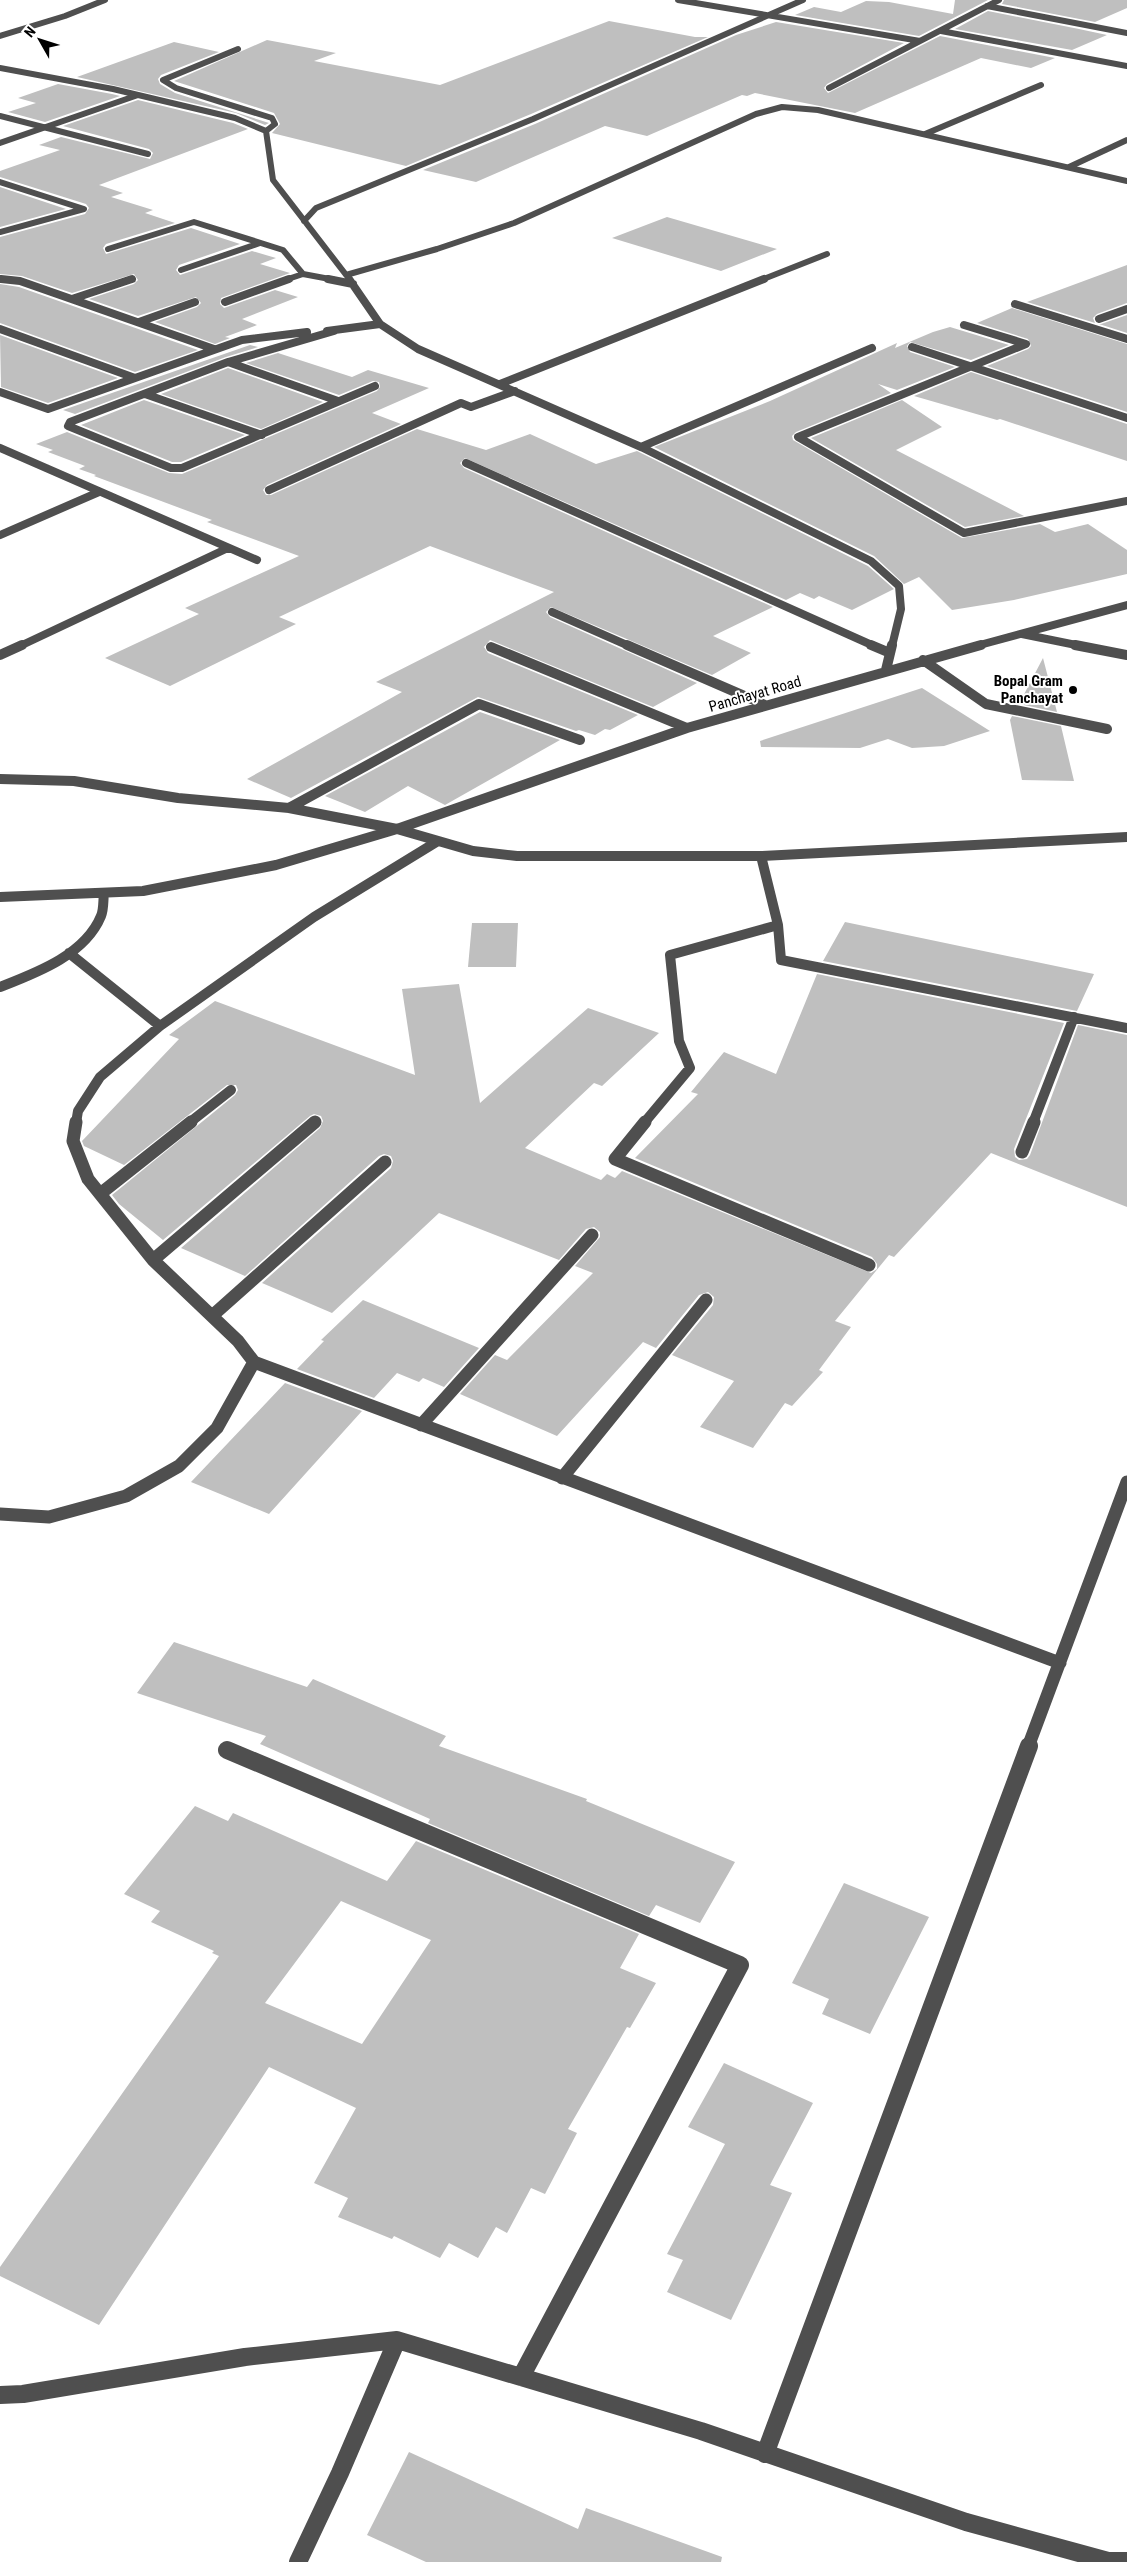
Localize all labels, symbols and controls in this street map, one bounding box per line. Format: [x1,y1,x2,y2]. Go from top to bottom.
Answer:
north arrow [15,15,65,65]
text: N [21,23,39,40]
street label: Panchayat Road [707,672,803,716]
place label: Bopal Gram Panchayat [994,672,1063,707]
marker: Bopal Gram Panchayat [1067,684,1079,696]

